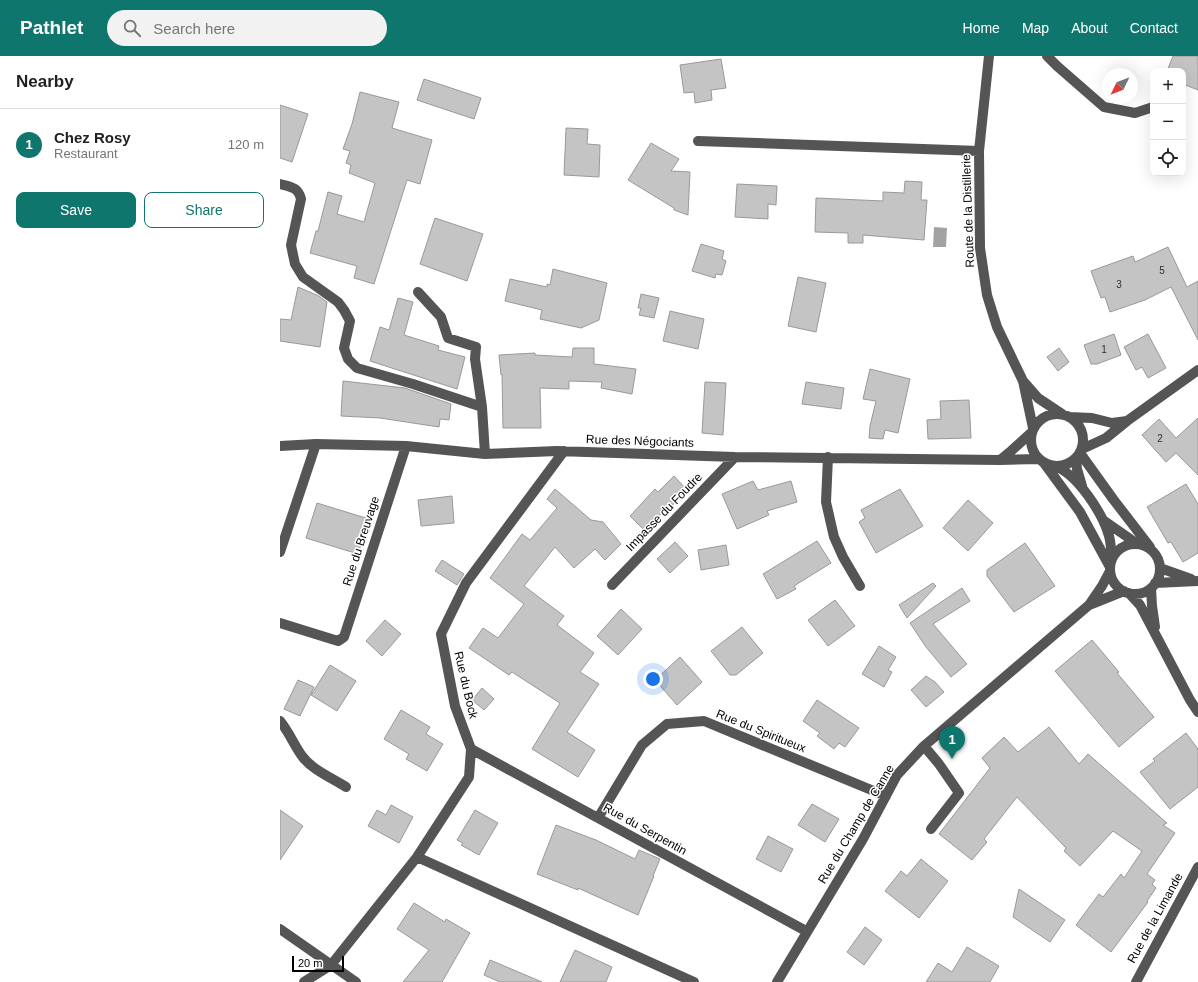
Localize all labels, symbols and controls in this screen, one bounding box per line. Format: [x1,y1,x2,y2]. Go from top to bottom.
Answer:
search box [107,10,387,46]
text: Pathlet [20,17,83,38]
icon: search [121,17,143,39]
text: Search here [153,20,235,37]
text: Home [963,20,1000,36]
text: Map [1022,20,1049,36]
text: About [1071,20,1108,36]
text: Contact [1130,20,1178,36]
north arrow [1102,68,1138,104]
map controls [1150,68,1186,176]
button: + [1150,68,1186,104]
text: Nearby [16,72,74,91]
button: − [1150,104,1186,140]
text: Chez Rosy [54,129,131,146]
text: 1 [25,137,33,152]
text: 120 m [228,137,264,152]
button: locate [1150,140,1186,176]
text: Restaurant [54,146,118,161]
street label: Route de la Distillerie [959,154,977,268]
button: Save [16,192,136,228]
button: Share [144,192,264,228]
house number: 5 [1159,265,1165,276]
house number: 3 [1116,279,1122,290]
house number: 1 [1101,344,1107,355]
street label: Rue des Négociants [586,432,694,450]
house number: 2 [1157,433,1163,444]
street label: Impasse du Foudre [623,470,705,554]
street label: Rue du Breuvage [340,494,382,588]
street label: Rue du Bock [451,650,481,721]
your location [643,669,663,689]
street label: Rue du Spiritueux [714,707,808,755]
pin: 1 [939,726,965,759]
street label: Rue du Champ de Canne [815,762,897,886]
street label: Rue du Serpentin [601,800,689,858]
street label: Rue de la Limande [1124,870,1186,965]
scale bar [292,954,344,973]
text: 20 m [298,957,322,969]

